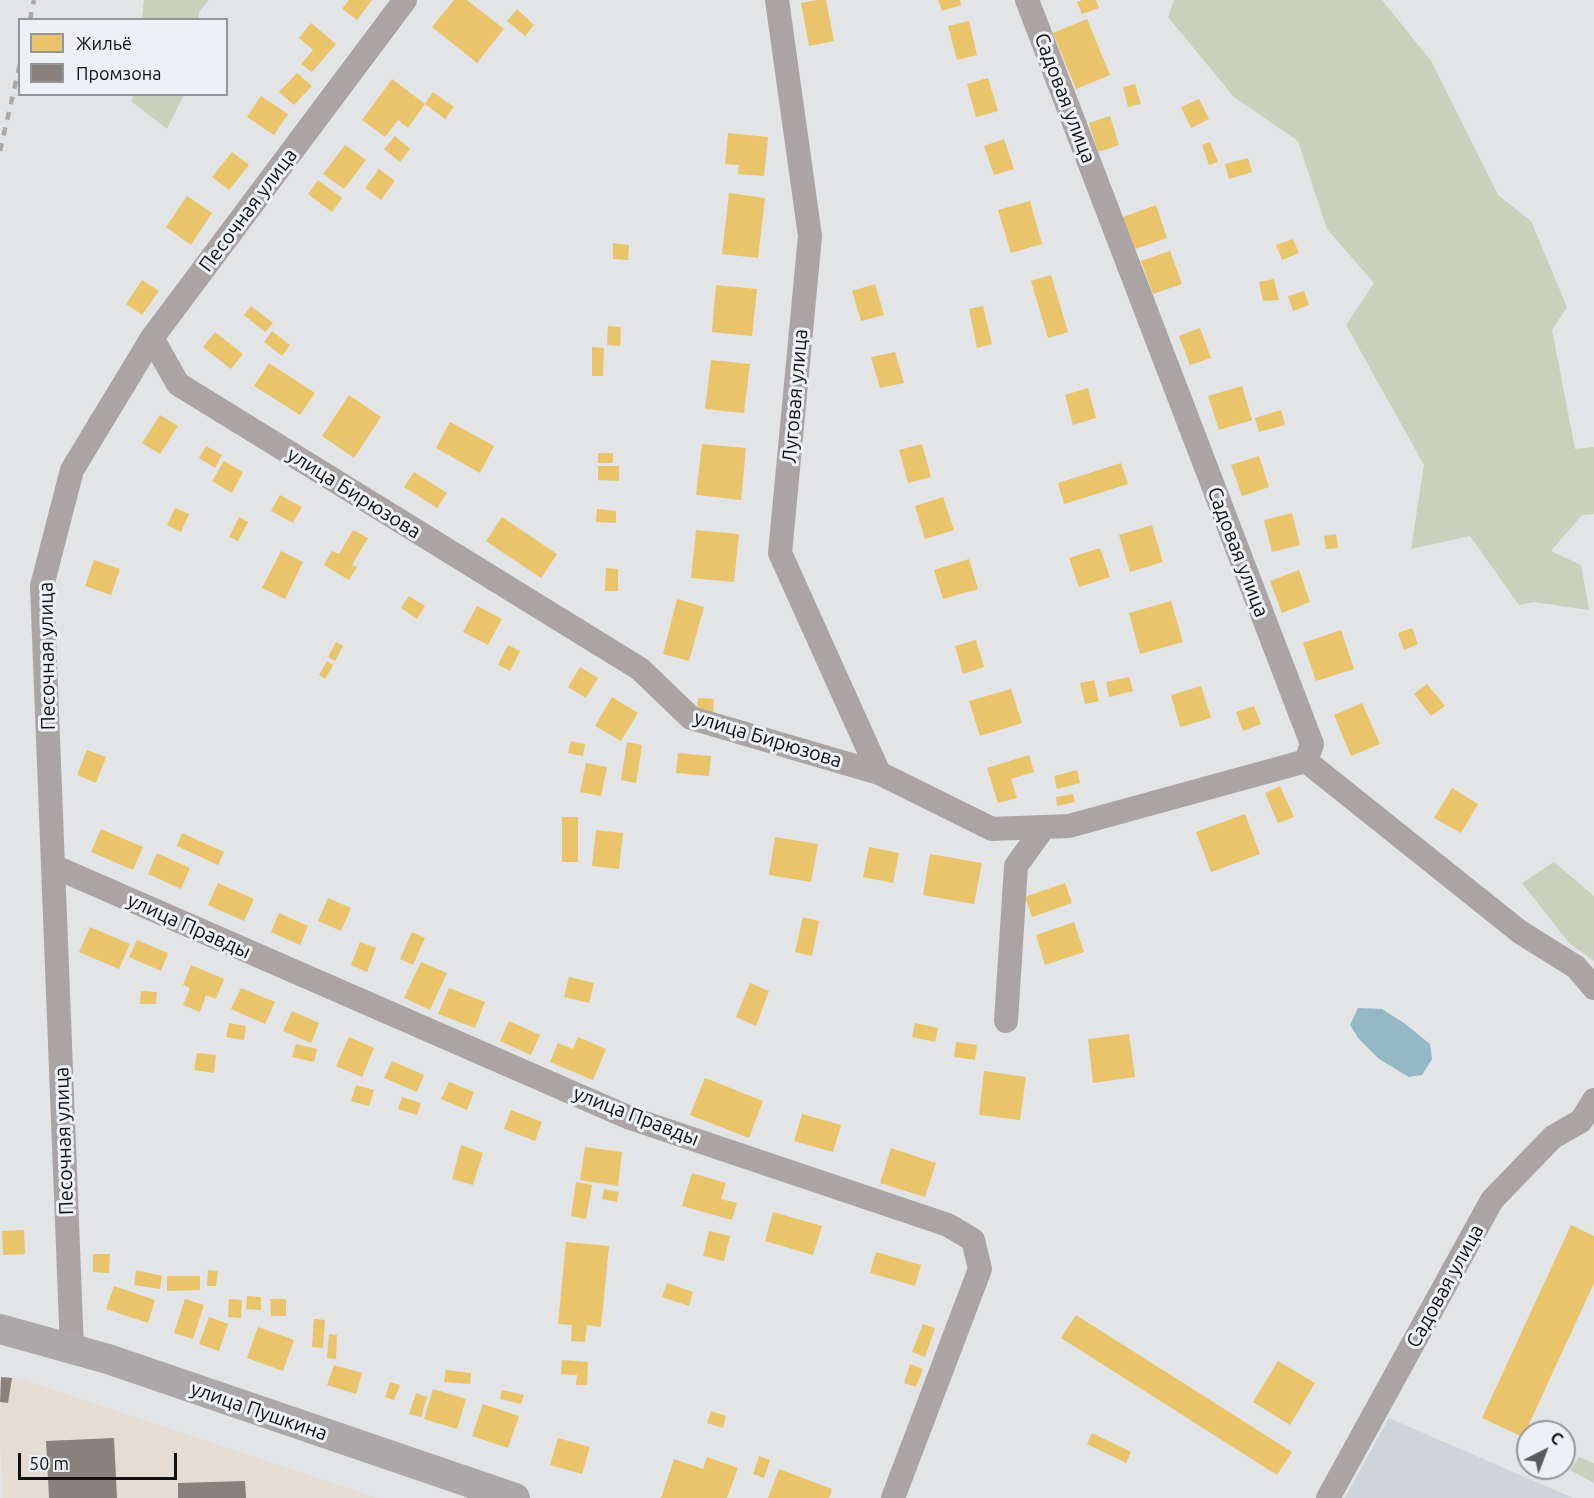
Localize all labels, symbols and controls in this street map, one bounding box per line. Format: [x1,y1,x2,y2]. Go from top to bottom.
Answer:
legend [18,18,228,96]
street label: Садовая улица [1029,30,1101,166]
text: Жильё [76,33,132,53]
text: Промзона [76,63,161,83]
street label: Песочная улица [194,144,302,276]
street label: Луговая улица [777,328,813,464]
street label: улица Бирюзова [283,442,425,544]
street label: Садовая улица [1202,484,1274,620]
street label: Песочная улица [34,582,60,730]
street label: улица Бирюзова [691,705,845,773]
street label: улица Правды [123,888,255,964]
street label: Песочная улица [49,1066,79,1216]
street label: улица Правды [570,1081,702,1151]
street label: Садовая улица [1401,1220,1489,1352]
street label: улица Пушкина [187,1376,331,1446]
north arrow [1516,1420,1576,1480]
text: С [1547,1428,1567,1448]
scale bar [21,1441,180,1479]
text: 50 m [29,1453,69,1473]

